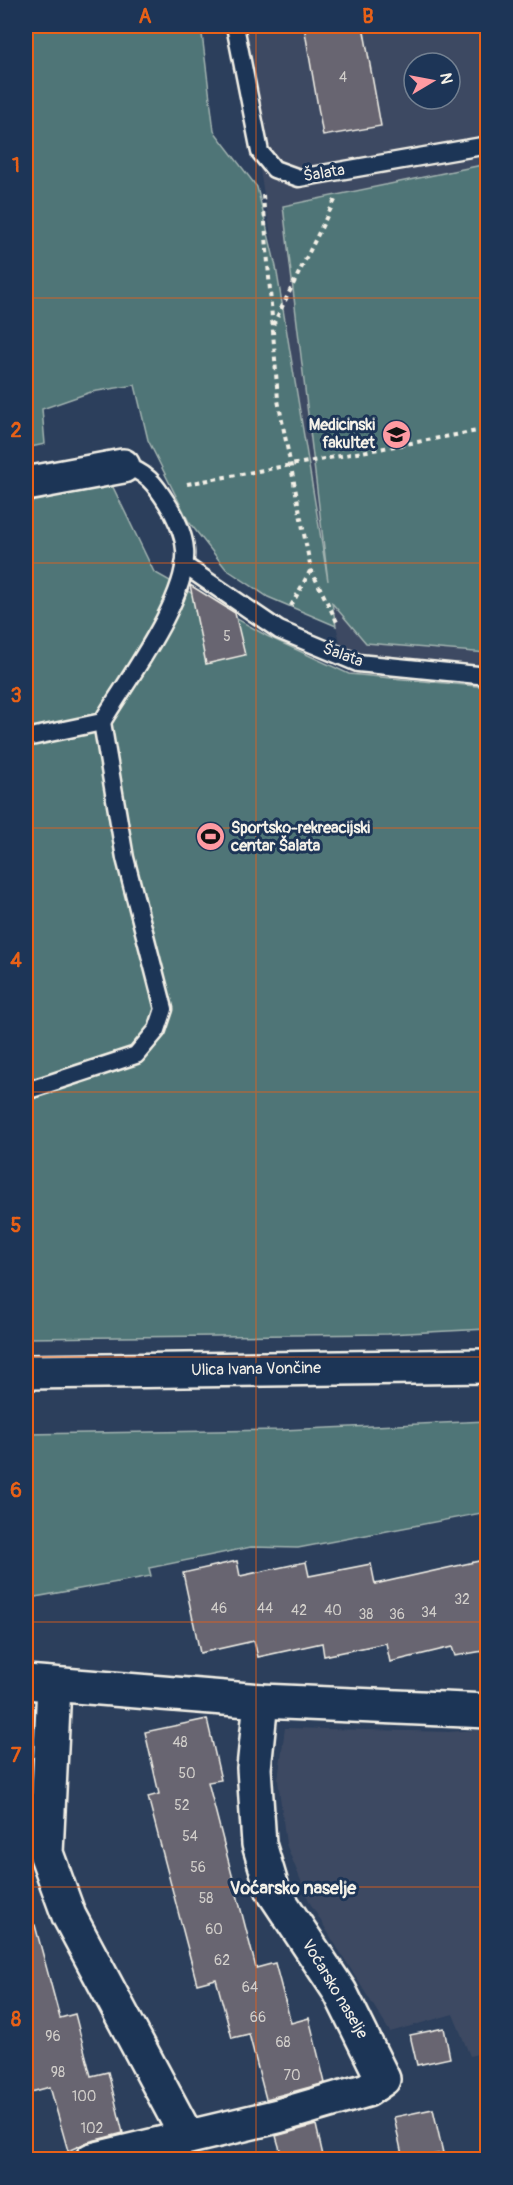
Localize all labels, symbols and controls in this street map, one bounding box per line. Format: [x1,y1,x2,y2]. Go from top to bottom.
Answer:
text: A [139,4,152,29]
text: B [362,4,374,29]
north arrow [402,51,462,111]
house number: 4 [339,69,347,86]
text: N [435,72,457,86]
text: 1 [12,153,20,178]
street label: Šalata [302,159,346,186]
place label: Medicinski fakultet [309,415,376,453]
text: 2 [10,418,22,443]
school or university icon: Medicinski fakultet [380,418,412,450]
house number: 5 [223,628,231,645]
street label: Šalata [320,638,366,672]
text: 3 [10,683,22,708]
place label: Sportsko-rekreacijski centar Šalata [230,818,370,856]
sports icon: Sportsko-rekreacijski centar Šalata [194,821,226,853]
text: 4 [10,948,22,973]
text: 5 [11,1213,22,1238]
street label: Ulica Ivana Vončine [191,1358,321,1380]
text: 6 [10,1478,22,1503]
house number: 32 [454,1591,470,1608]
house number: 46 [211,1600,227,1617]
house number: 44 [257,1600,273,1617]
house number: 42 [291,1602,307,1619]
house number: 40 [324,1602,342,1619]
house number: 34 [421,1604,437,1621]
house number: 38 [359,1606,373,1623]
house number: 36 [389,1606,405,1623]
house number: 48 [172,1734,188,1751]
text: 7 [11,1743,22,1768]
house number: 50 [178,1765,196,1782]
house number: 52 [174,1797,190,1814]
house number: 54 [182,1828,198,1845]
house number: 56 [190,1859,206,1876]
district label: Voćarsko naselje [230,1877,357,1900]
house number: 58 [199,1890,213,1907]
house number: 60 [205,1921,223,1938]
street label: Voćarsko naselje [297,1936,373,2042]
house number: 62 [214,1952,230,1969]
house number: 64 [242,1979,258,1996]
text: 8 [11,2007,21,2032]
house number: 66 [250,2009,266,2026]
house number: 96 [45,2028,61,2045]
house number: 68 [275,2034,291,2051]
house number: 98 [51,2064,65,2081]
house number: 70 [284,2067,300,2084]
house number: 100 [72,2088,96,2105]
house number: 102 [81,2120,104,2137]

